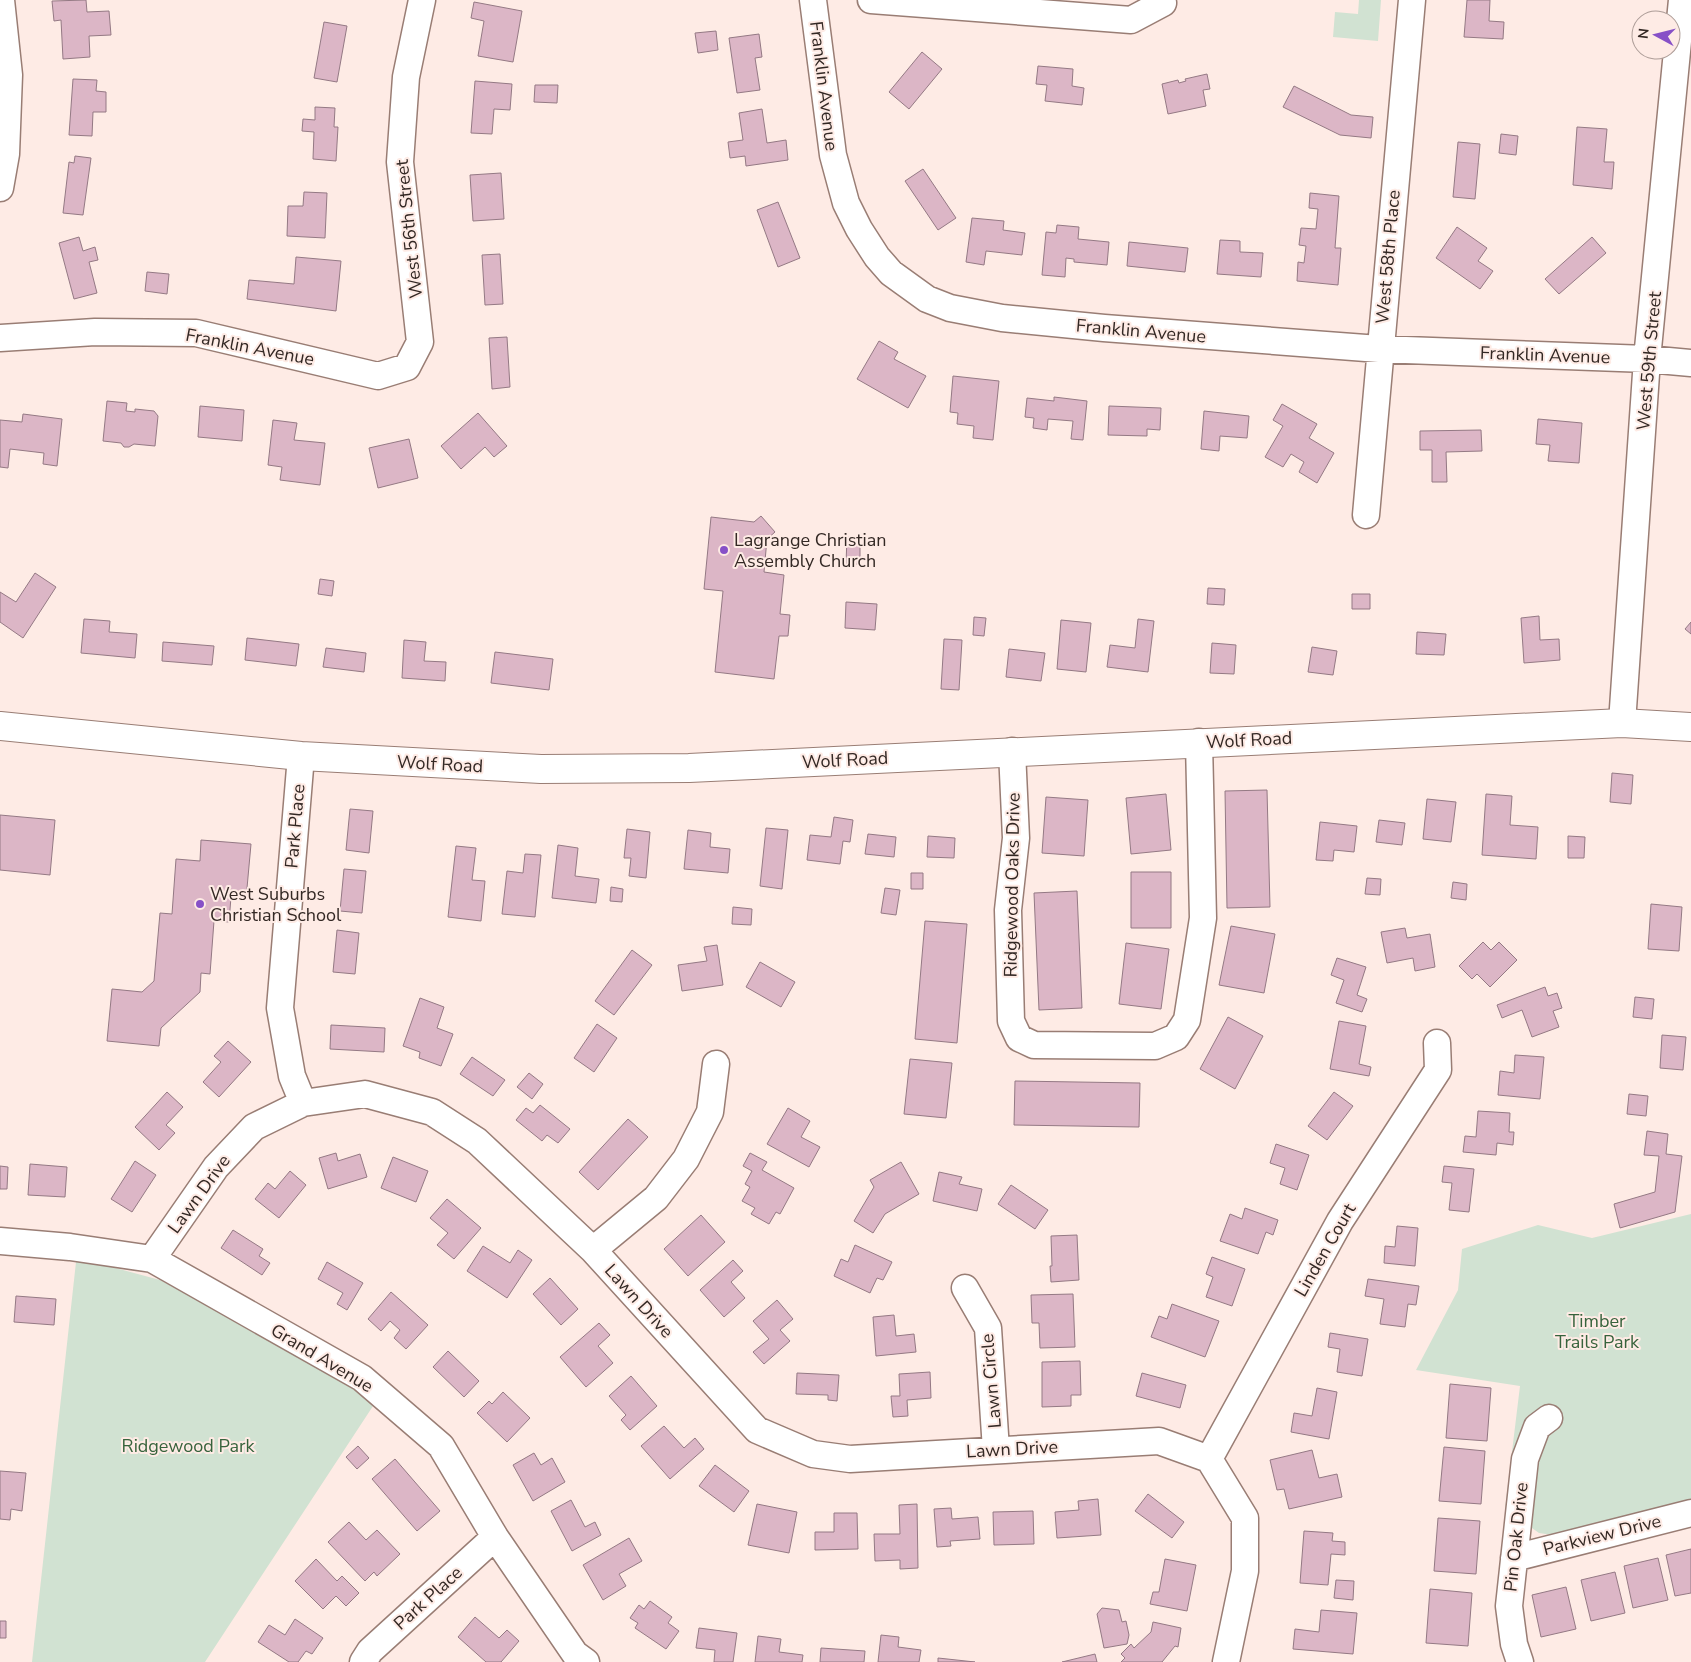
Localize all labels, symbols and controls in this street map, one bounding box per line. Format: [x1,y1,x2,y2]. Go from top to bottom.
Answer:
north arrow [1631,10,1681,60]
street label: Franklin Avenue [804,20,844,152]
text: N [1634,27,1654,40]
street label: West 56th Street [390,158,428,300]
street label: West 58th Place [1370,189,1406,325]
street label: West 59th Street [1631,290,1667,432]
street label: Franklin Avenue [1075,313,1207,349]
street label: Franklin Avenue [184,323,316,371]
street label: Franklin Avenue [1479,341,1611,369]
place label: Lagrange Christian Assembly Church [734,528,887,573]
marker: Lagrange Christian Assembly Church [718,544,730,556]
street label: Wolf Road [1205,726,1293,754]
street label: Wolf Road [801,746,889,774]
street label: Wolf Road [396,750,484,778]
street label: Park Place [279,783,311,869]
street label: Ridgewood Oaks Drive [998,792,1026,978]
place label: West Suburbs Christian School [210,882,342,927]
marker: West Suburbs Christian School [194,898,206,910]
street label: Lawn Drive [162,1150,236,1238]
street label: Linden Court [1289,1198,1362,1301]
street label: Lawn Drive [599,1259,679,1343]
park label: Timber Trails Park [1555,1309,1640,1354]
street label: Grand Avenue [266,1318,378,1398]
street label: Lawn Circle [975,1333,1007,1429]
park label: Ridgewood Park [122,1434,255,1458]
street label: Lawn Drive [965,1435,1059,1463]
street label: Pin Oak Drive [1498,1481,1534,1593]
street label: Parkview Drive [1540,1509,1664,1561]
street label: Park Place [389,1561,467,1635]

